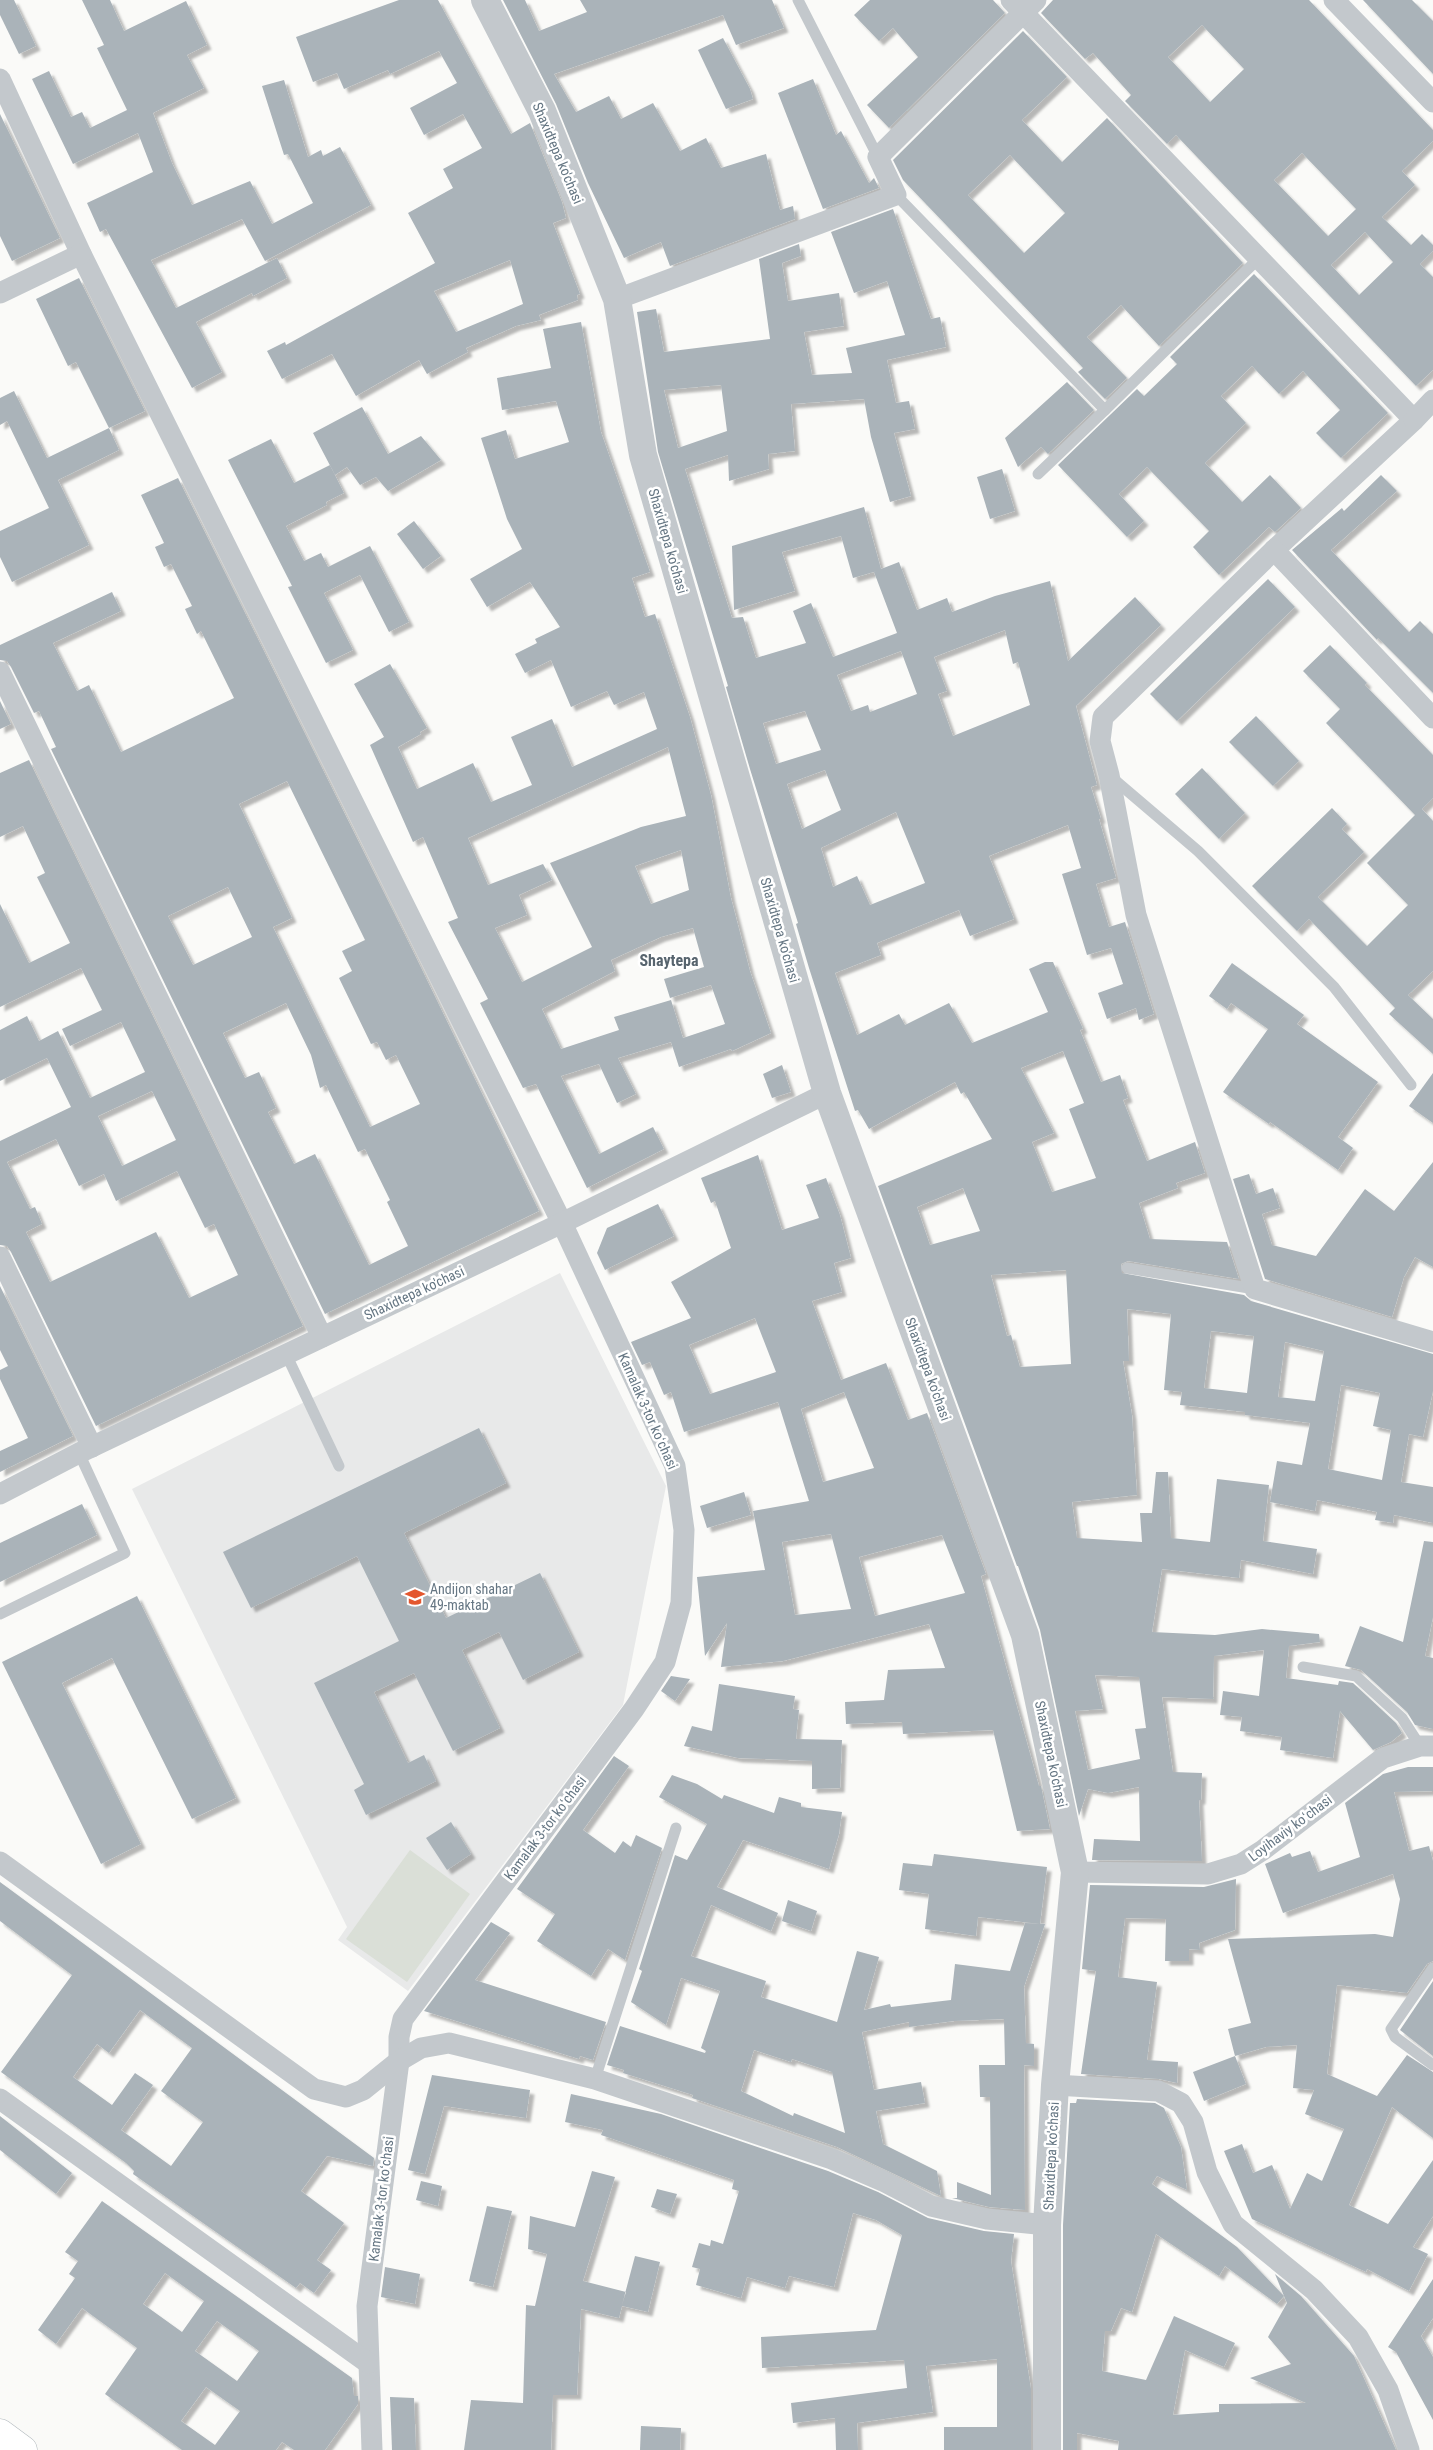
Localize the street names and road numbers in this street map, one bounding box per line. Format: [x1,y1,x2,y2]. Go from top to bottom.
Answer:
street label: Shaxidtepa ko'chasi [529,100,587,206]
street label: Shaxidtepa ko'chasi [645,487,691,595]
street label: Shaxidtepa ko'chasi [757,876,803,984]
street label: Shaxidtepa ko'chasi [361,1263,467,1323]
street label: Shaxidtepa ko'chasi [902,1315,954,1423]
street label: Kamalak 3-tor koʻchasi [615,1350,681,1472]
street label: Shaxidtepa ko'chasi [1032,1699,1070,1809]
street label: Kamalak 3-tor koʻchasi [501,1773,589,1883]
street label: Loyihaviy koʻchasi [1245,1791,1335,1865]
street label: Shaxidtepa ko'chasi [1040,2101,1062,2211]
street label: Kamalak 3-tor koʻchasi [365,2136,397,2262]

